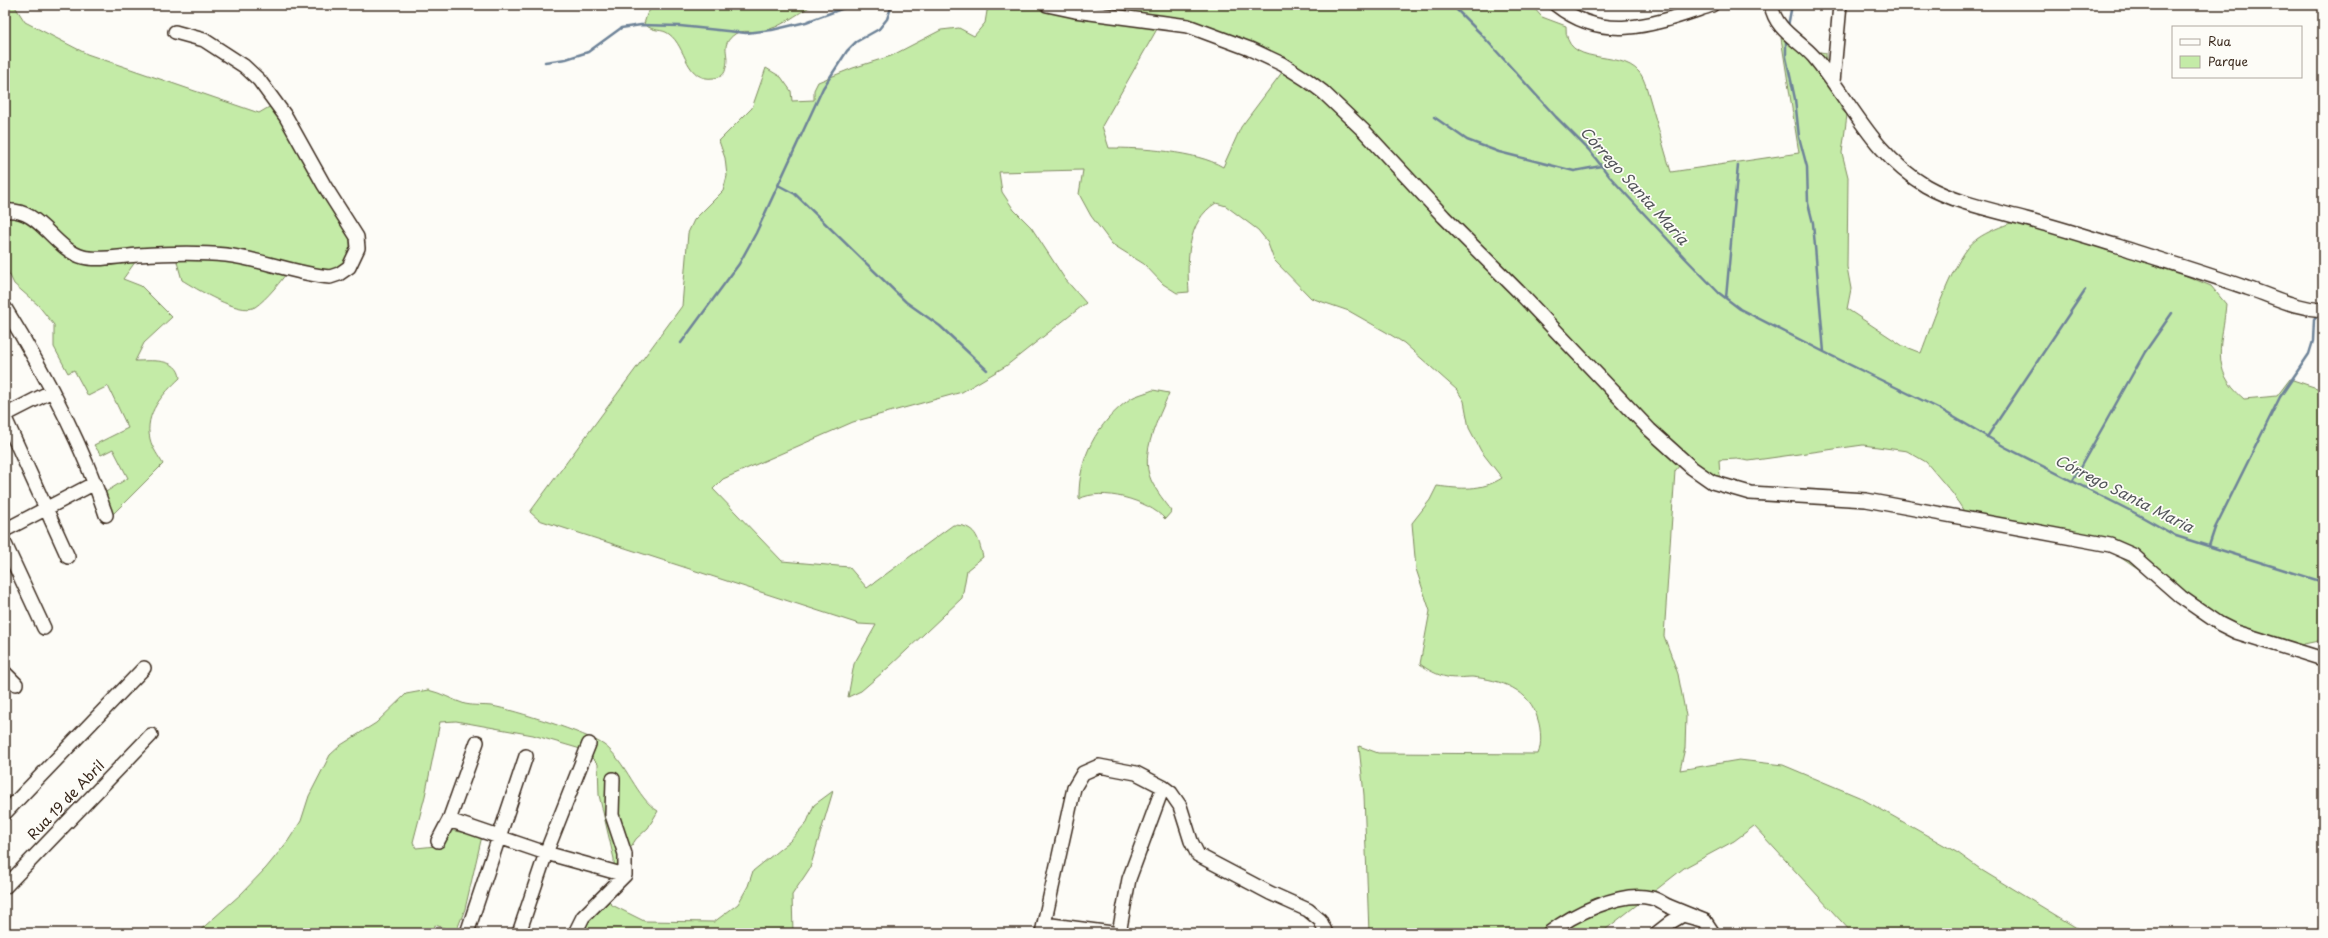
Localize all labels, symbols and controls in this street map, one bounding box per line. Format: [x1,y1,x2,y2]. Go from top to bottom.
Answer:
legend [2172,26,2302,78]
text: Rua [2208,32,2232,50]
text: Parque [2208,52,2248,70]
water label: Córrego Santa Maria [1575,121,1695,250]
water label: Córrego Santa Maria [2051,448,2198,538]
street label: Rua 19 de Abril [22,755,109,844]

